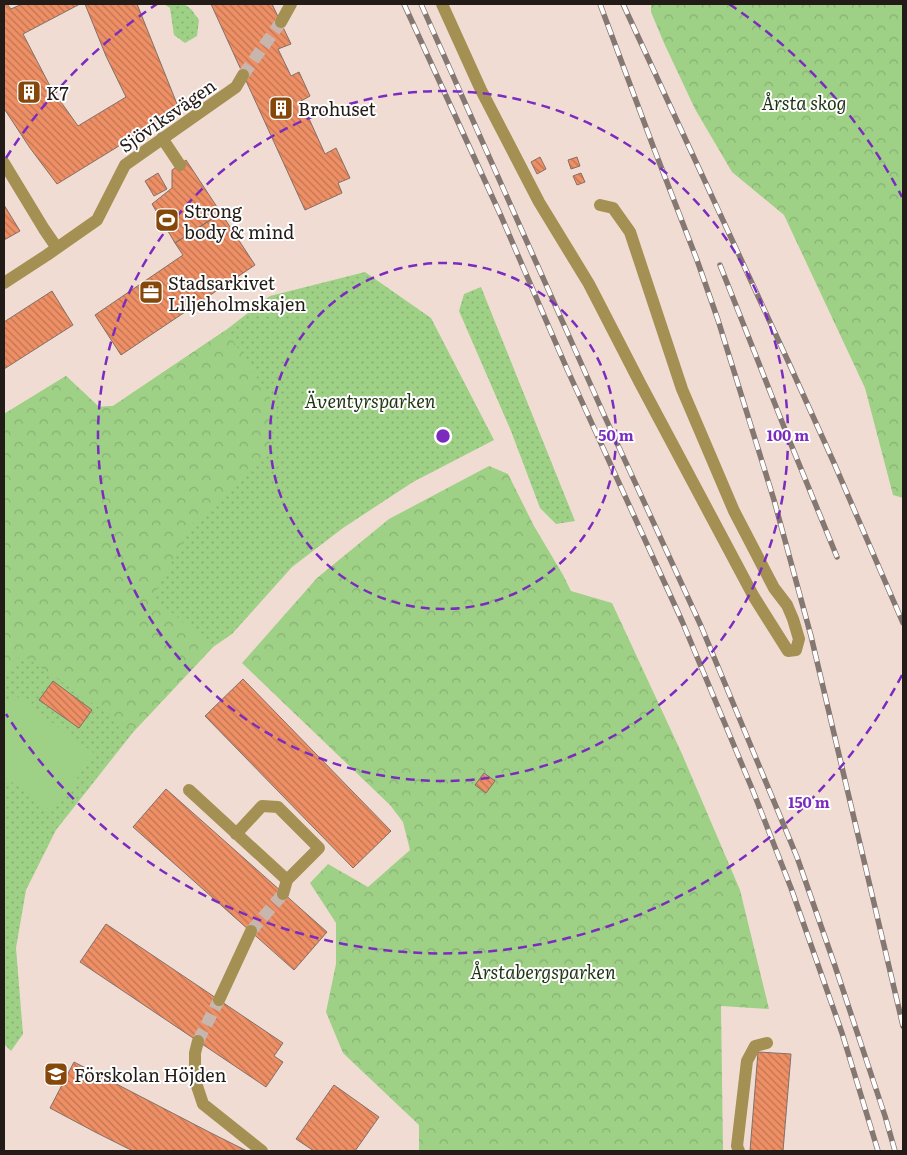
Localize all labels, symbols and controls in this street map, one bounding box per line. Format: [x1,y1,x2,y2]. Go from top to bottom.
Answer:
street label: Sjöviksvägen [113,71,221,158]
building icon: K7 [16,79,42,105]
place label: K7 [46,79,69,106]
park label: Årsta skog [761,89,847,116]
building icon: Brohuset [268,95,294,121]
place label: Brohuset [298,95,377,122]
place label: Strong body & mind [184,197,294,245]
sports icon: Strong body & mind [154,207,180,233]
place label: Stadsarkivet Liljeholmskajen [168,269,306,317]
office icon: Stadsarkivet Liljeholmskajen [138,279,164,305]
park label: Äventyrsparken [305,387,436,414]
text: 50 m [598,423,634,446]
text: 100 m [767,423,809,446]
centre of rings [434,427,452,445]
text: 150 m [788,790,830,813]
park label: Årstabergsparken [470,958,616,985]
school or university icon: Förskolan Höjden [43,1061,69,1087]
place label: Förskolan Höjden [74,1061,227,1088]

